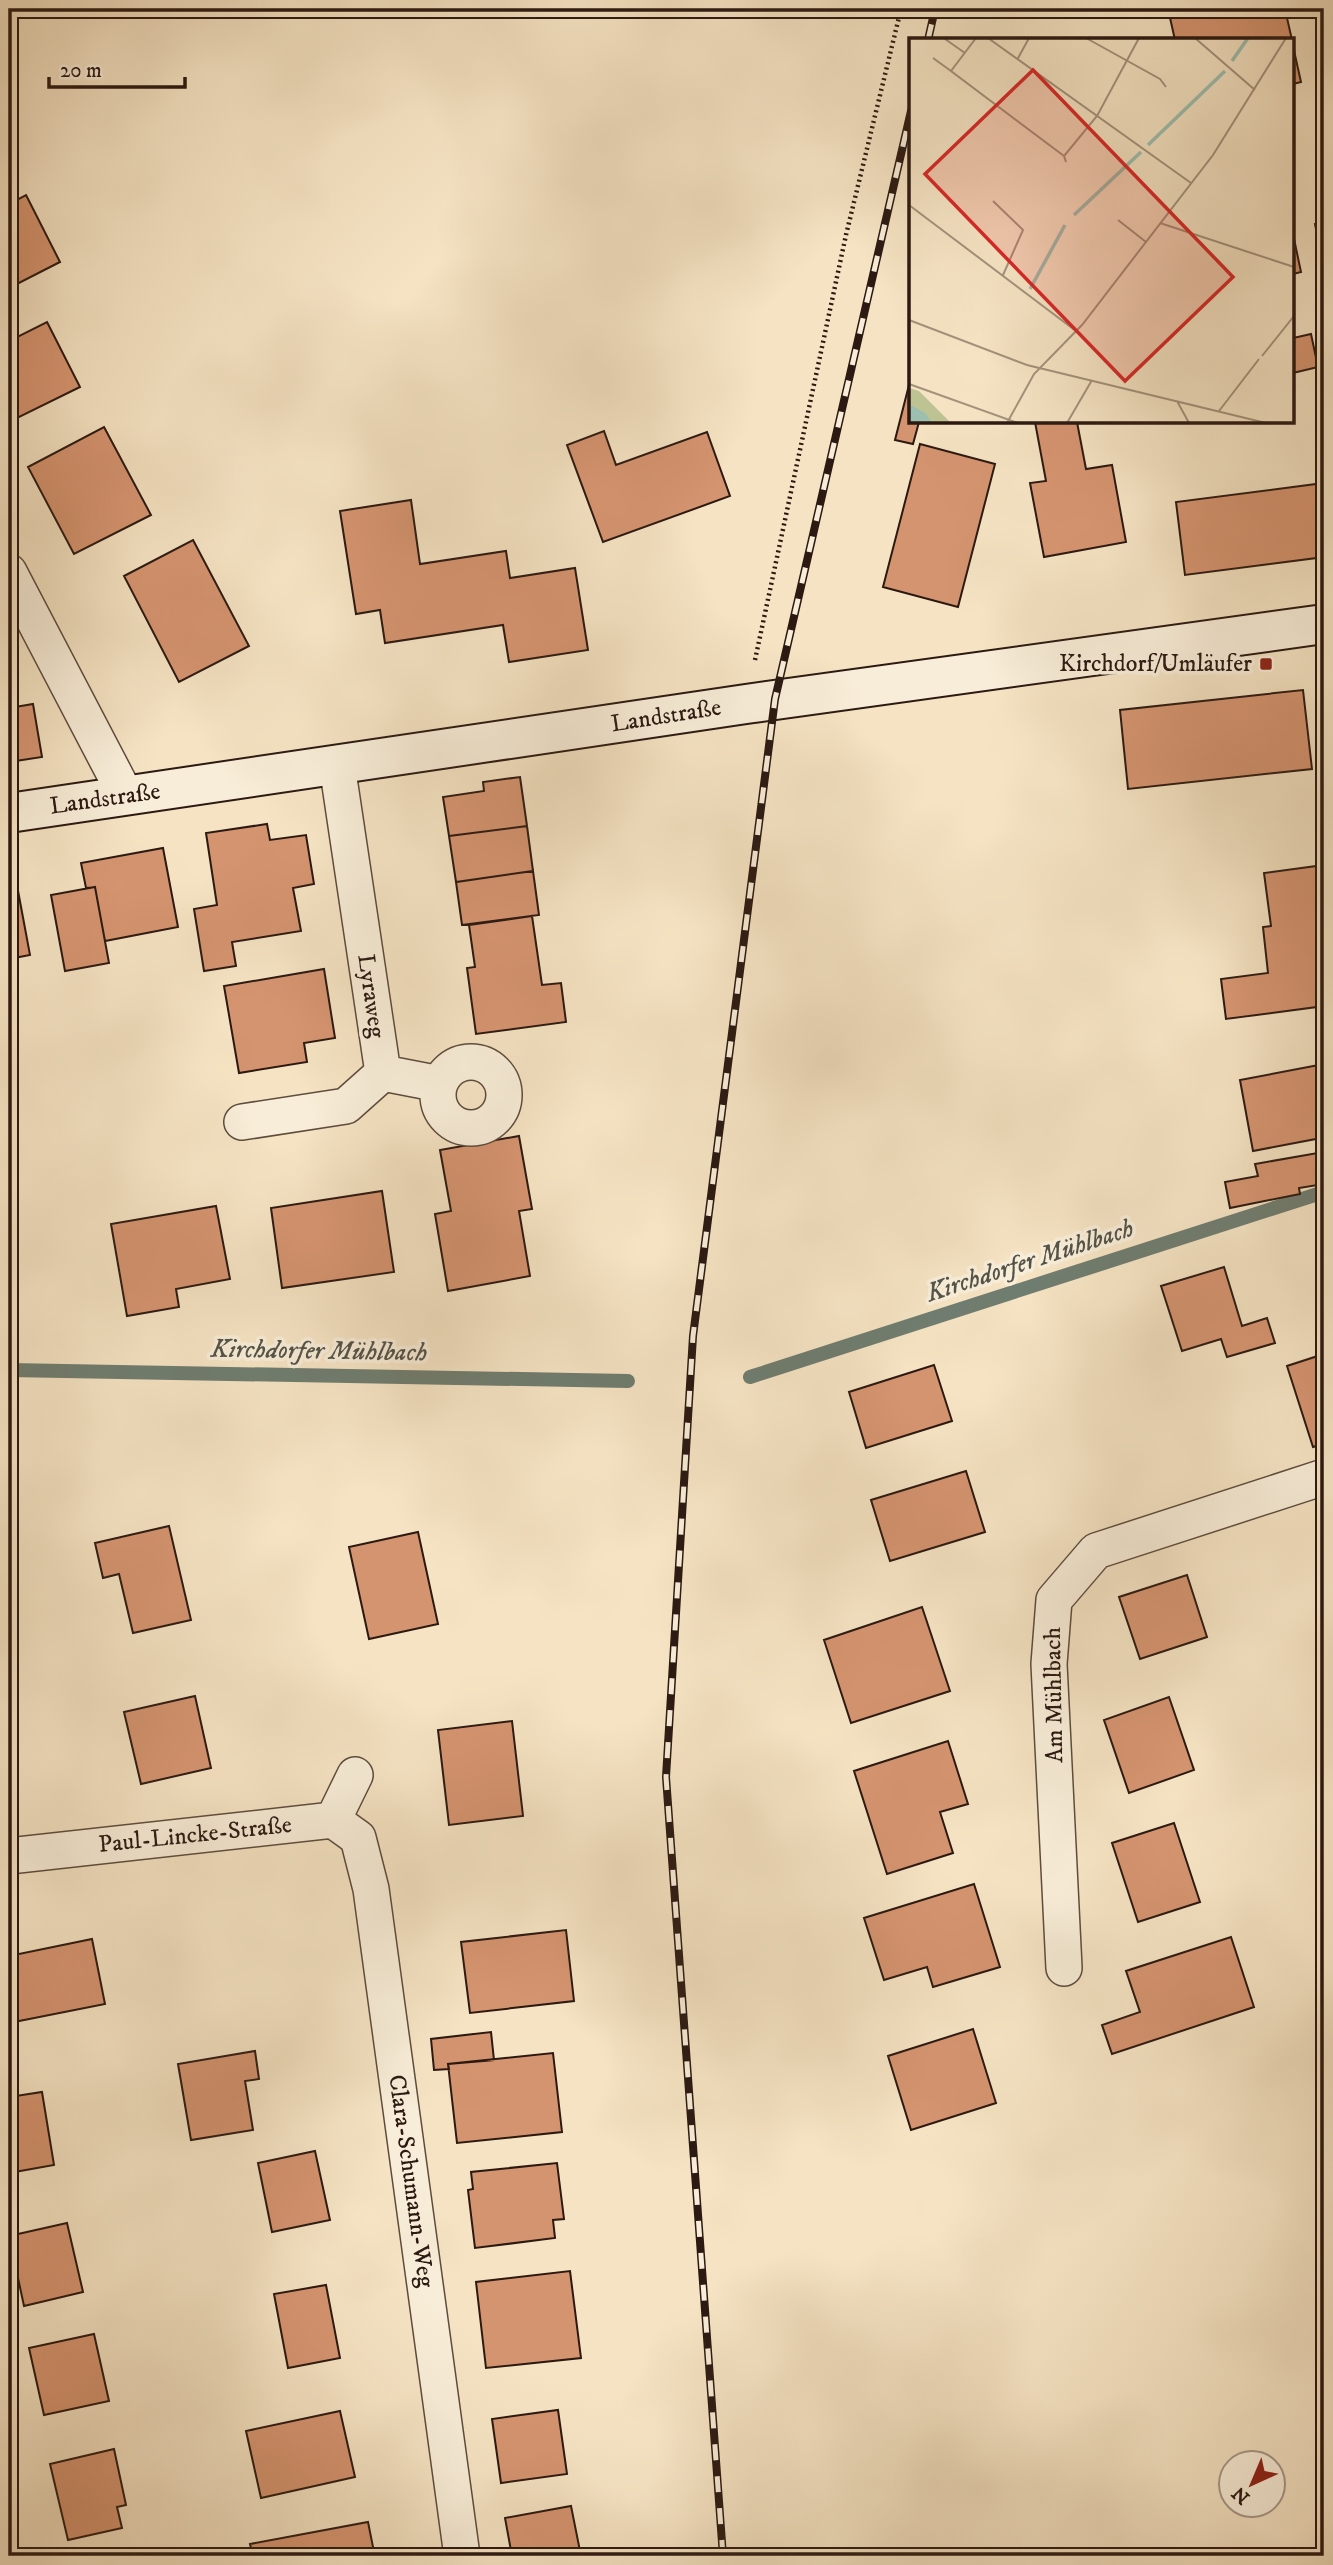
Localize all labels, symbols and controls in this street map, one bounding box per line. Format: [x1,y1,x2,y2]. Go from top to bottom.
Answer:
inset map [909,38,1294,424]
scale bar [49,46,186,90]
text: 20 m [60,58,102,84]
place label: Kirchdorf/Umläufer [1059,649,1252,679]
marker: Kirchdorf/Umläufer [1258,656,1274,672]
street label: Landstraße [609,692,723,740]
street label: Landstraße [48,776,162,822]
street label: Lyraweg [350,952,392,1040]
water label: Kirchdorfer Mühlbach [921,1212,1138,1310]
water label: Kirchdorfer Mühlbach [209,1333,428,1369]
street label: Am Mühlbach [1038,1626,1070,1763]
street label: Paul-Lincke-Straße [97,1810,293,1860]
street label: Clara-Schumann-Weg [381,2073,441,2290]
north arrow [1218,2450,1288,2520]
text: N [1227,2481,1255,2509]

